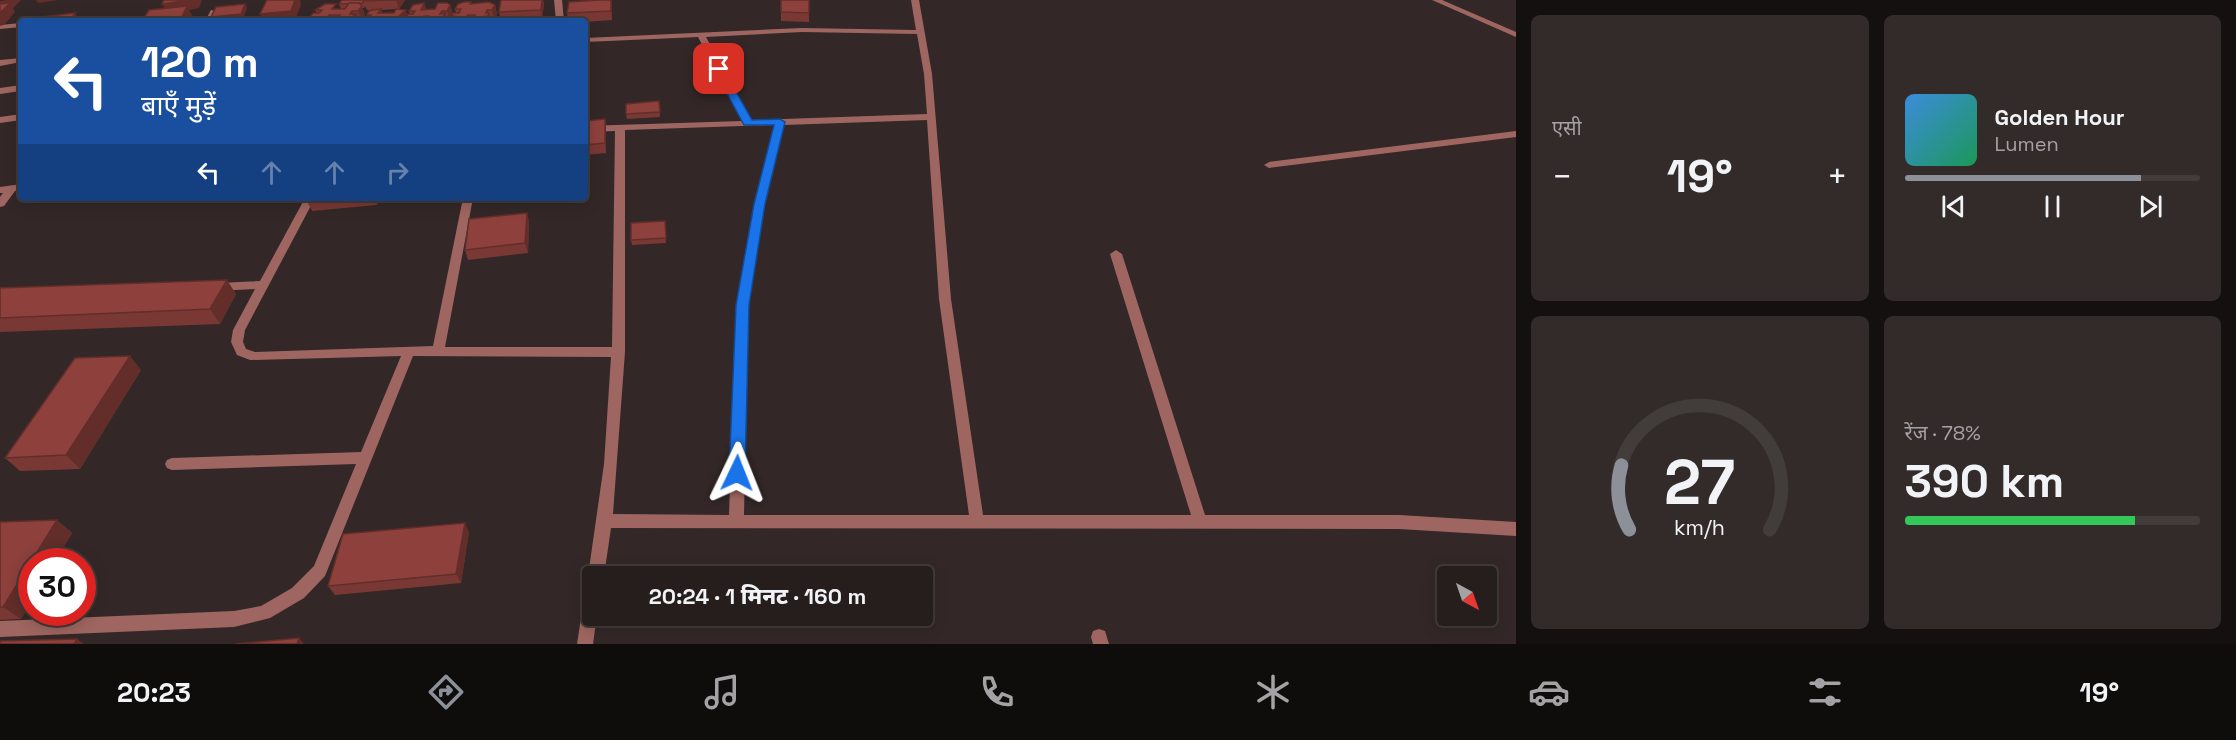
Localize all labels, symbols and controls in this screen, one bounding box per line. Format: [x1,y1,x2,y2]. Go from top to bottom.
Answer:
text: 120 m [141,36,259,89]
icon: left [42,42,120,120]
pin [693,43,744,94]
icon: arrive [702,52,735,85]
text: बाएँ मुड़ें [141,88,216,123]
text: Golden Hour [1995,103,2124,131]
text: एसी [1552,115,1582,141]
text: Lumen [1995,131,2059,157]
text: 19° [1667,148,1733,205]
icon: left [192,156,225,189]
icon: ahead [255,156,288,189]
icon: ahead [318,156,351,189]
icon: right [381,156,414,189]
text: − [1552,156,1572,198]
text: + [1827,156,1847,198]
icon: previous [1937,190,1970,223]
icon: pause [2036,190,2069,223]
icon: next [2134,190,2167,223]
text: रेंज · 78% [1905,420,1981,446]
position arrow [705,441,769,505]
text: 27 [1664,443,1735,522]
text: 390 km [1905,453,2064,510]
text: km/h [1674,514,1725,541]
speed limit sign: 30 [18,548,96,626]
north arrow [1437,566,1497,626]
map controls [1437,566,1497,626]
text: 20:24 · 1 मिनट · 160 m [649,582,866,610]
icon: directions [425,671,467,713]
icon: music [701,671,743,713]
icon: phone [976,671,1018,713]
icon: climate [1252,671,1294,713]
icon: car [1528,671,1570,713]
icon: filters [1804,671,1846,713]
text: 20:23 [117,675,191,710]
text: 19° [2080,675,2119,710]

